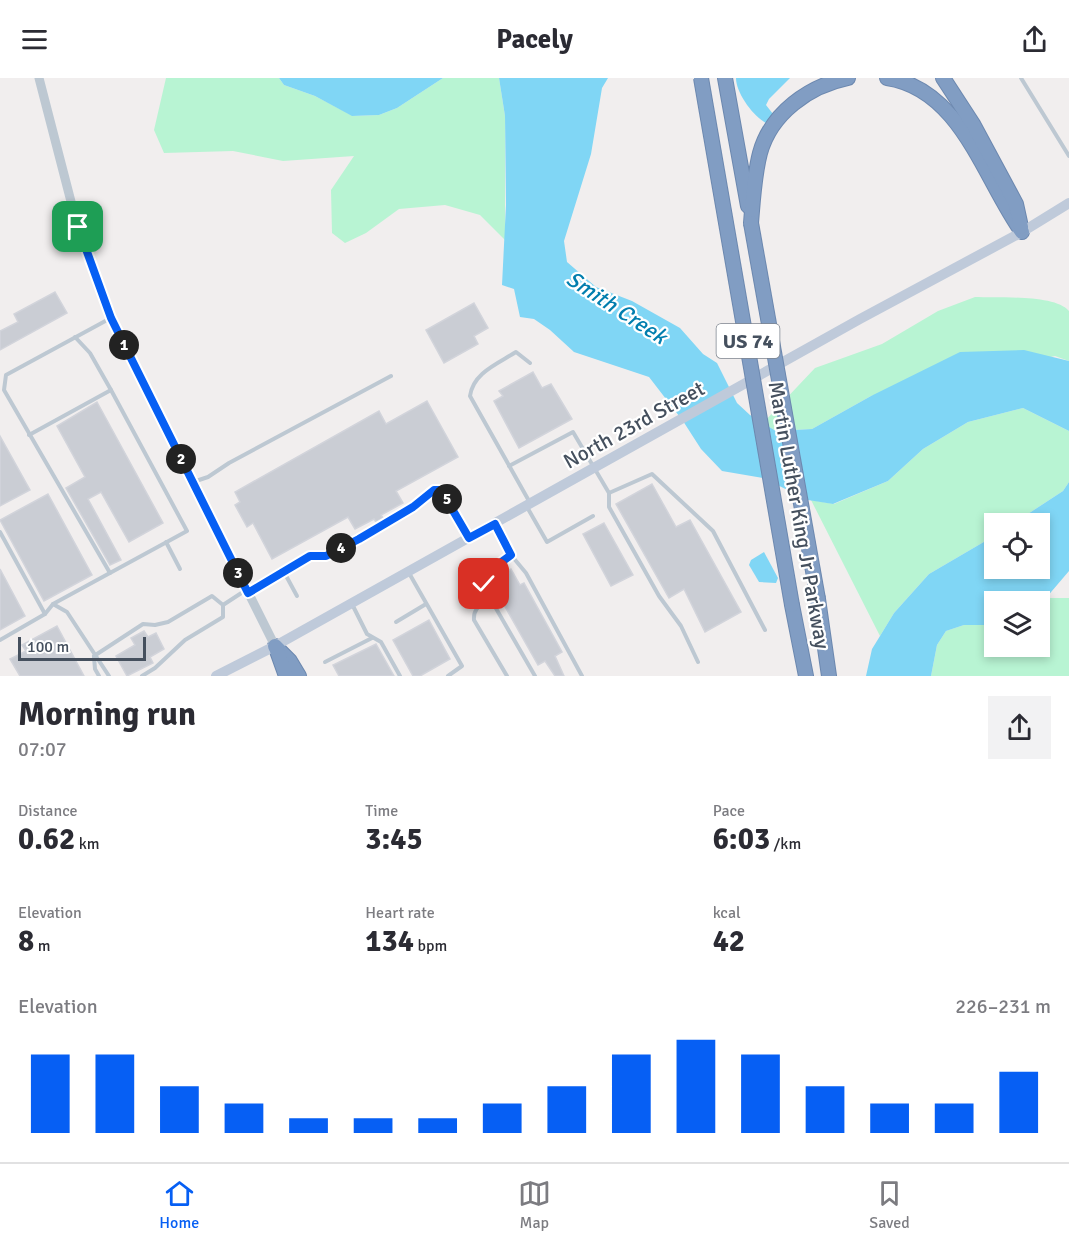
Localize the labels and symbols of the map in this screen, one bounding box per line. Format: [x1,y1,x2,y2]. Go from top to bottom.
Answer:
pin [52,201,103,252]
water label: Smith Creek [561,265,674,351]
road number: US 74 [716,324,780,358]
pin: 1 [109,330,139,360]
street label: North 23rd Street [559,375,709,475]
street label: Martin Luther King Jr Parkway [763,379,835,651]
pin: 2 [166,444,196,474]
pin: 5 [432,484,462,514]
pin: 4 [326,533,356,563]
pin: 3 [223,558,253,588]
pin [458,558,509,609]
scale bar [18,634,146,662]

